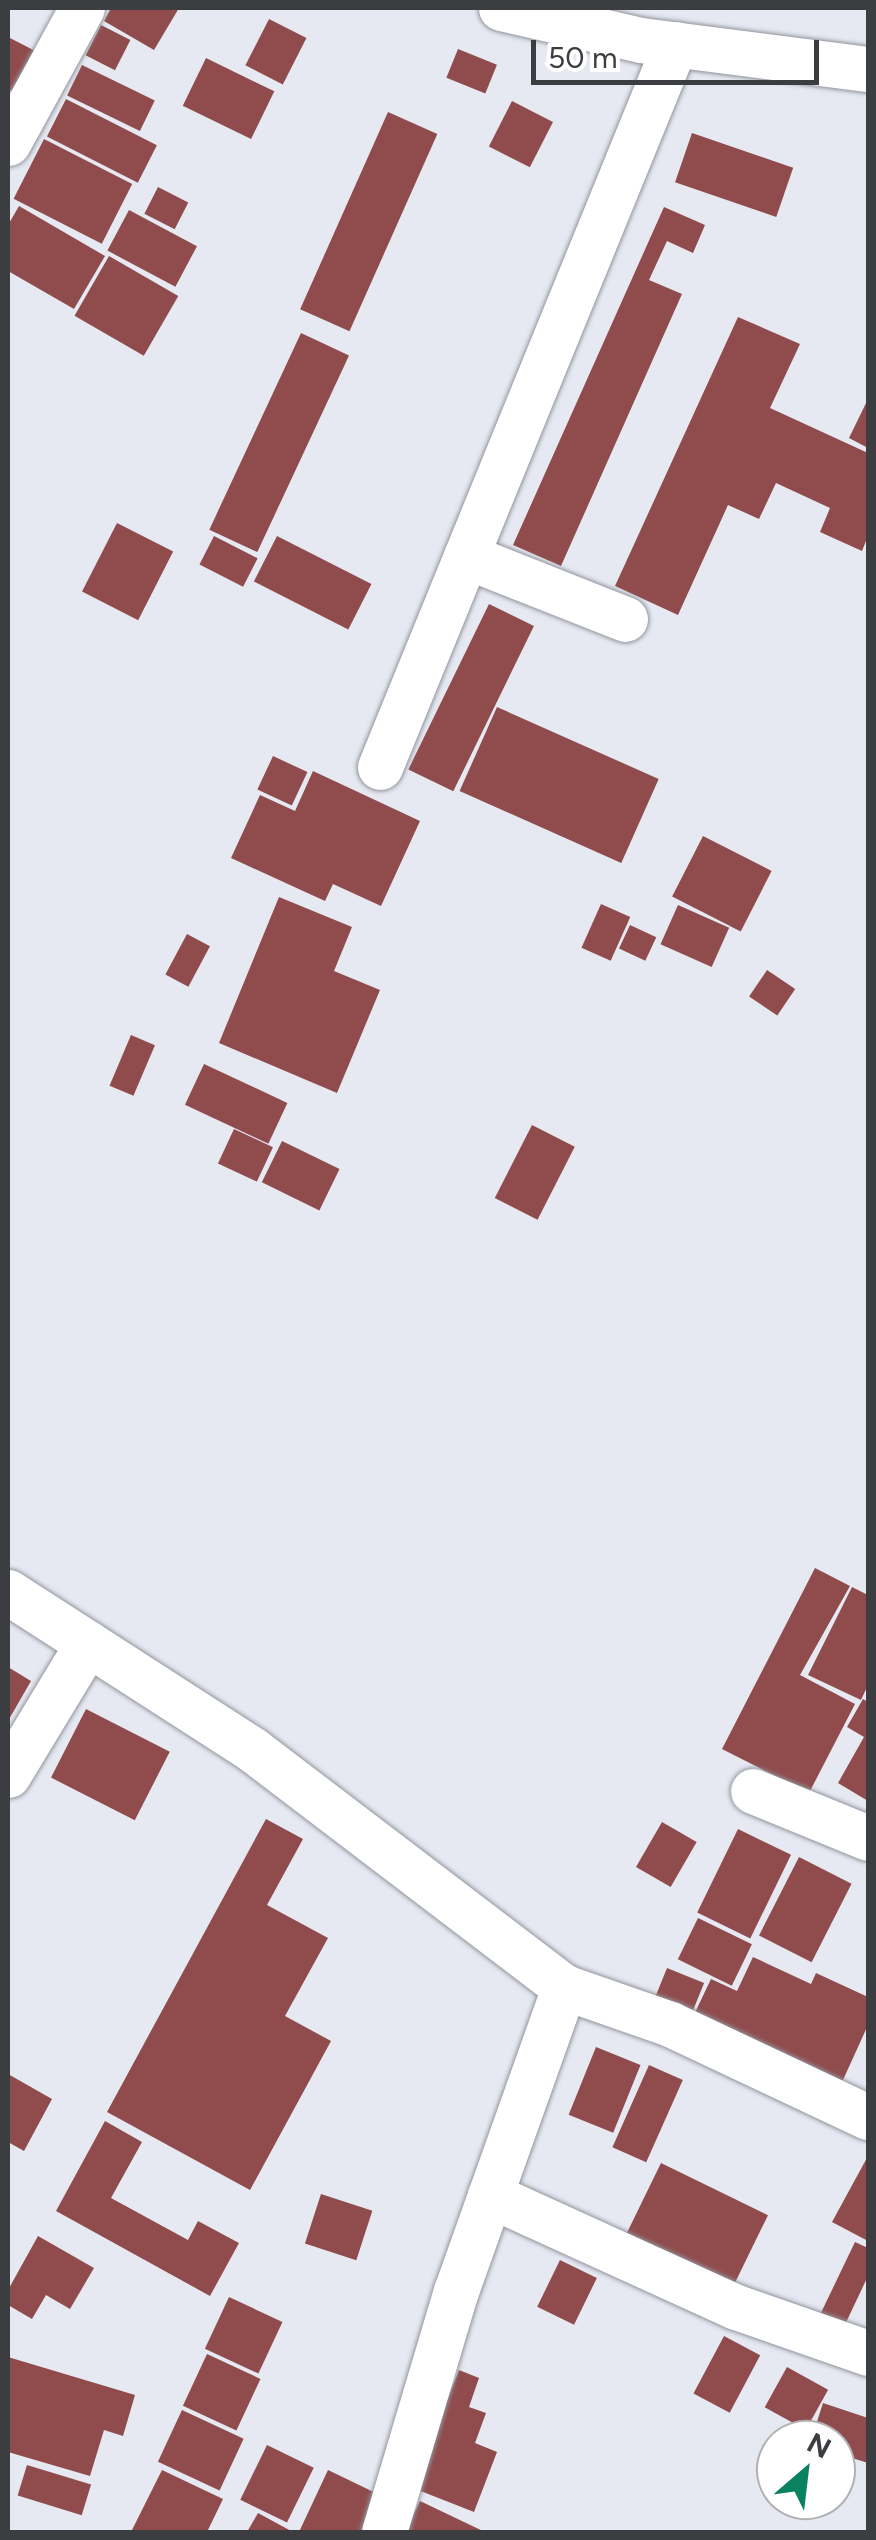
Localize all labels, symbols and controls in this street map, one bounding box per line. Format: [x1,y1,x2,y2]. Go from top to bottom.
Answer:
scale bar [536,20,824,82]
text: 50 m [548,39,617,76]
north arrow [756,2420,856,2520]
text: N [802,2425,837,2465]

